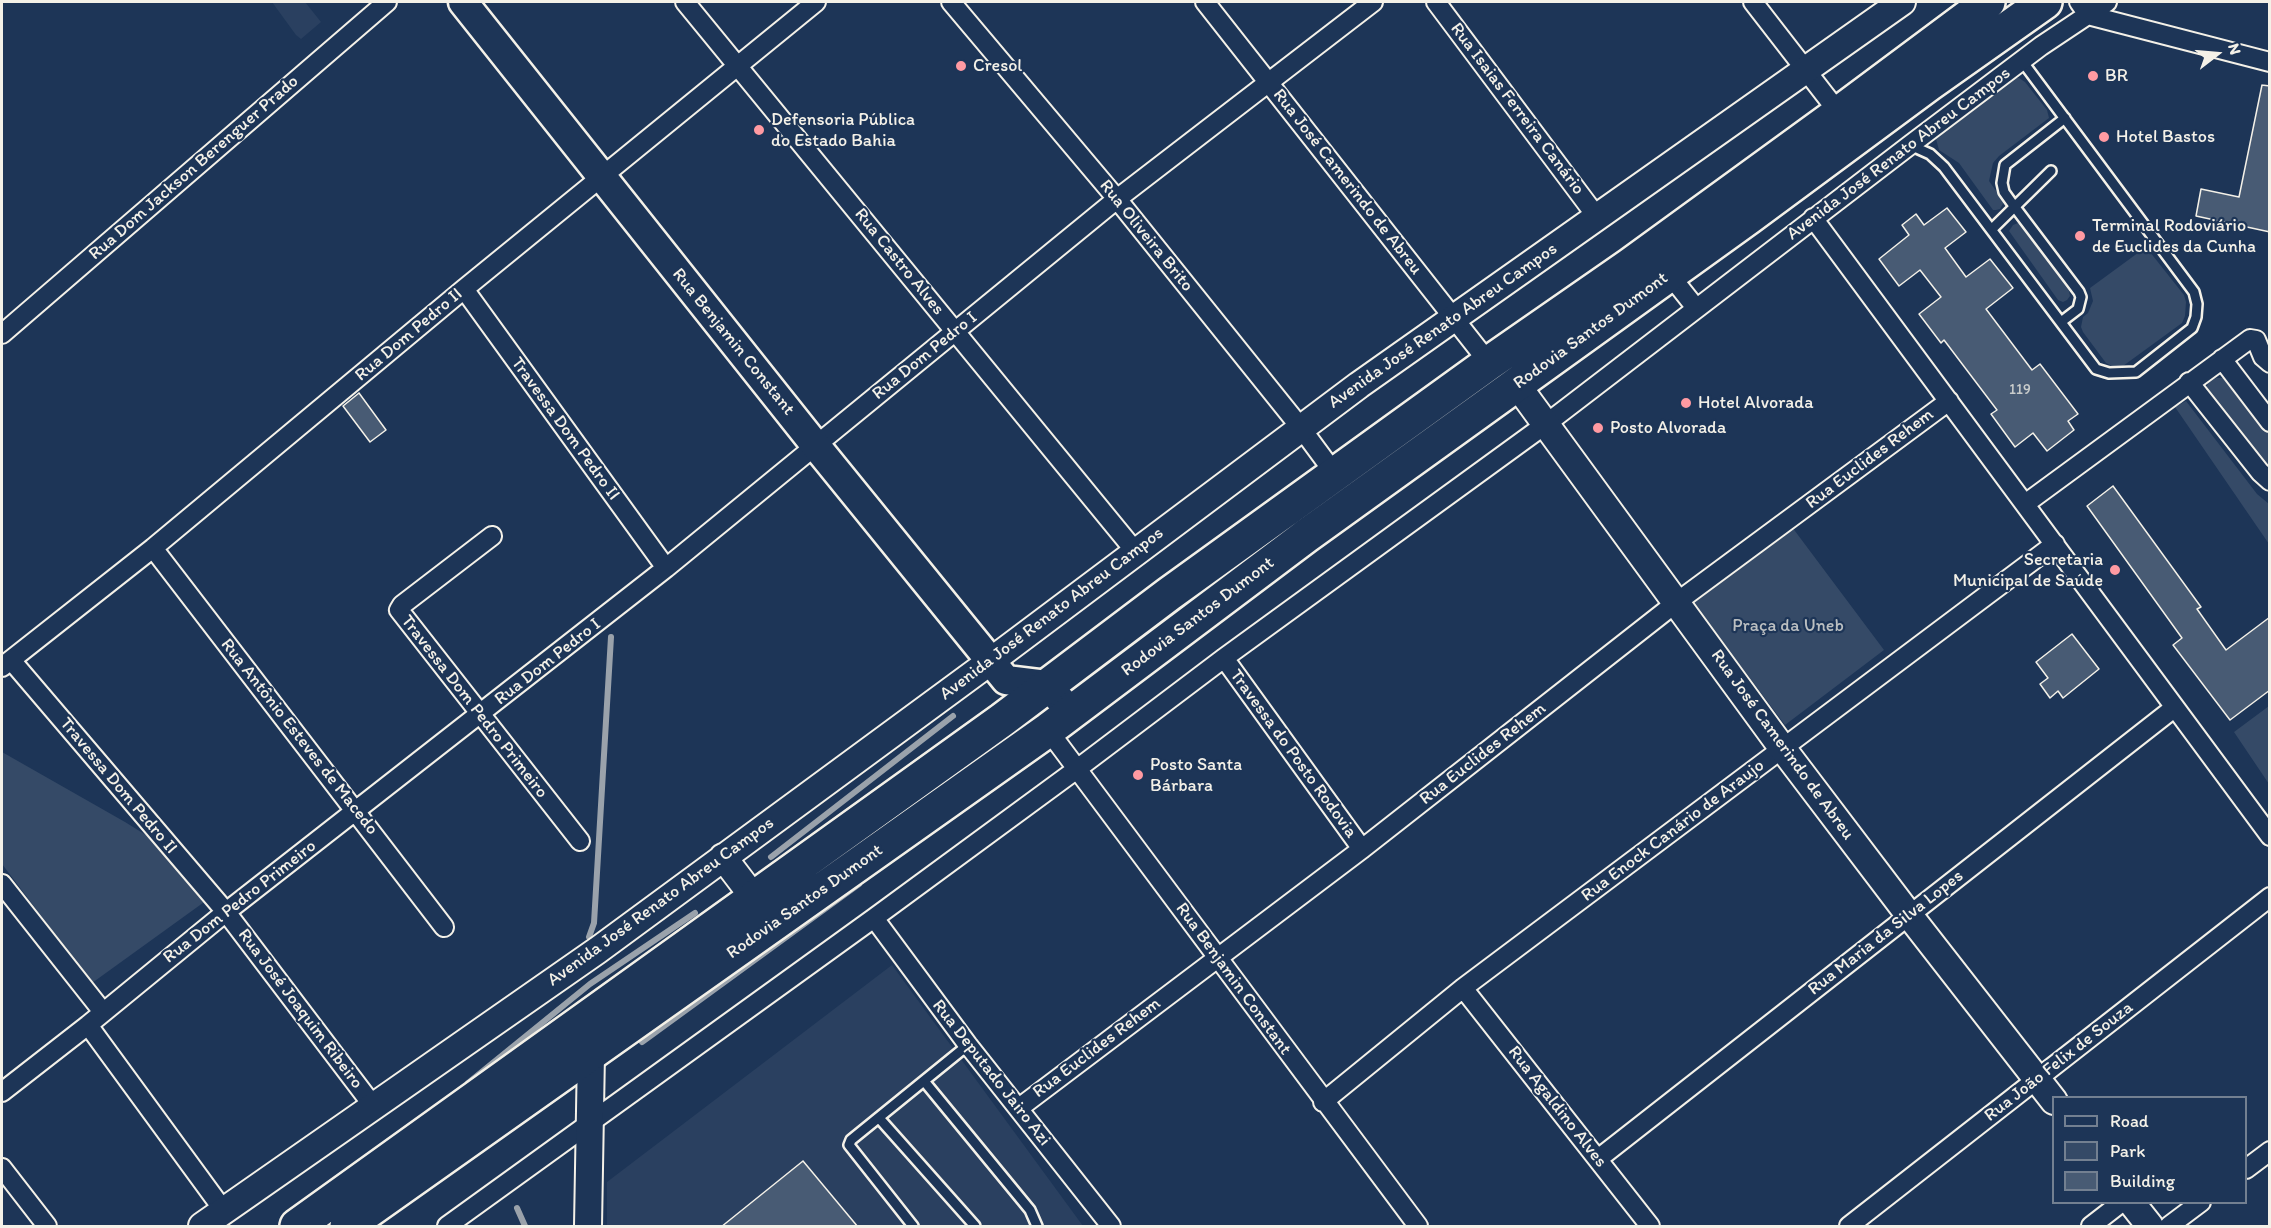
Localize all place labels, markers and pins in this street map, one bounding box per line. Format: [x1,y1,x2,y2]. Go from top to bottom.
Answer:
place label: Cresol [973,55,1022,77]
marker: Cresol [954,59,968,73]
place label: BR [2105,65,2128,87]
marker: BR [2086,69,2100,83]
place label: Defensoria Pública do Estado Bahia [771,109,915,152]
marker: Defensoria Pública do Estado Bahia [752,123,766,137]
place label: Hotel Bastos [2116,126,2215,148]
marker: Hotel Bastos [2097,130,2111,144]
place label: Terminal Rodoviário de Euclides da Cunha [2092,215,2256,258]
marker: Terminal Rodoviário de Euclides da Cunha [2073,229,2087,243]
place label: Hotel Alvorada [1698,392,1813,414]
marker: Hotel Alvorada [1679,396,1693,410]
place label: Posto Alvorada [1610,417,1726,439]
marker: Posto Alvorada [1591,421,1605,435]
place label: Secretaria Municipal de Saúde [1953,549,2103,592]
marker: Secretaria Municipal de Saúde [2108,563,2122,577]
place label: Posto Santa Bárbara [1150,754,1242,796]
marker: Posto Santa Bárbara [1131,768,1145,782]

